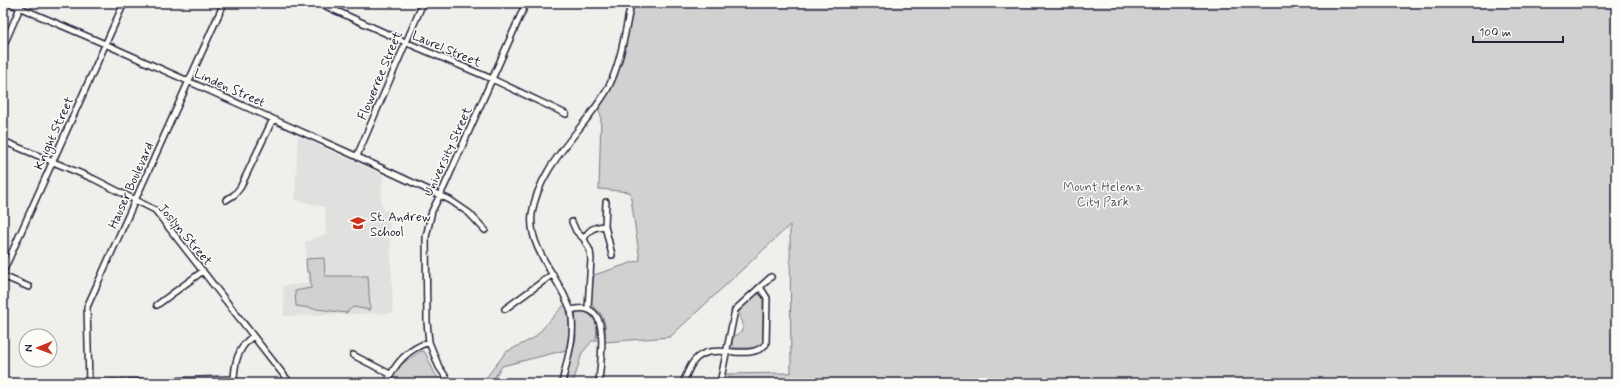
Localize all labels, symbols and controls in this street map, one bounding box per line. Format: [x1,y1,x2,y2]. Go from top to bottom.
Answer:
scale bar [1473,18,1563,44]
text: 100 m [1479,25,1511,41]
street label: Laurel Street [409,27,484,72]
street label: Flowerree Street [354,28,407,123]
street label: Linden Street [191,65,268,112]
street label: Knight Street [31,94,79,173]
street label: University Street [420,104,477,199]
street label: Hauser Boulevard [105,140,158,232]
park label: Mount Helena City Park [1063,179,1143,211]
street label: Joslyn Street [154,200,216,269]
place label: St. Andrew School [370,209,431,241]
school or university icon: St. Andrew School [349,214,367,232]
north arrow [18,328,58,368]
text: N [22,344,36,352]

